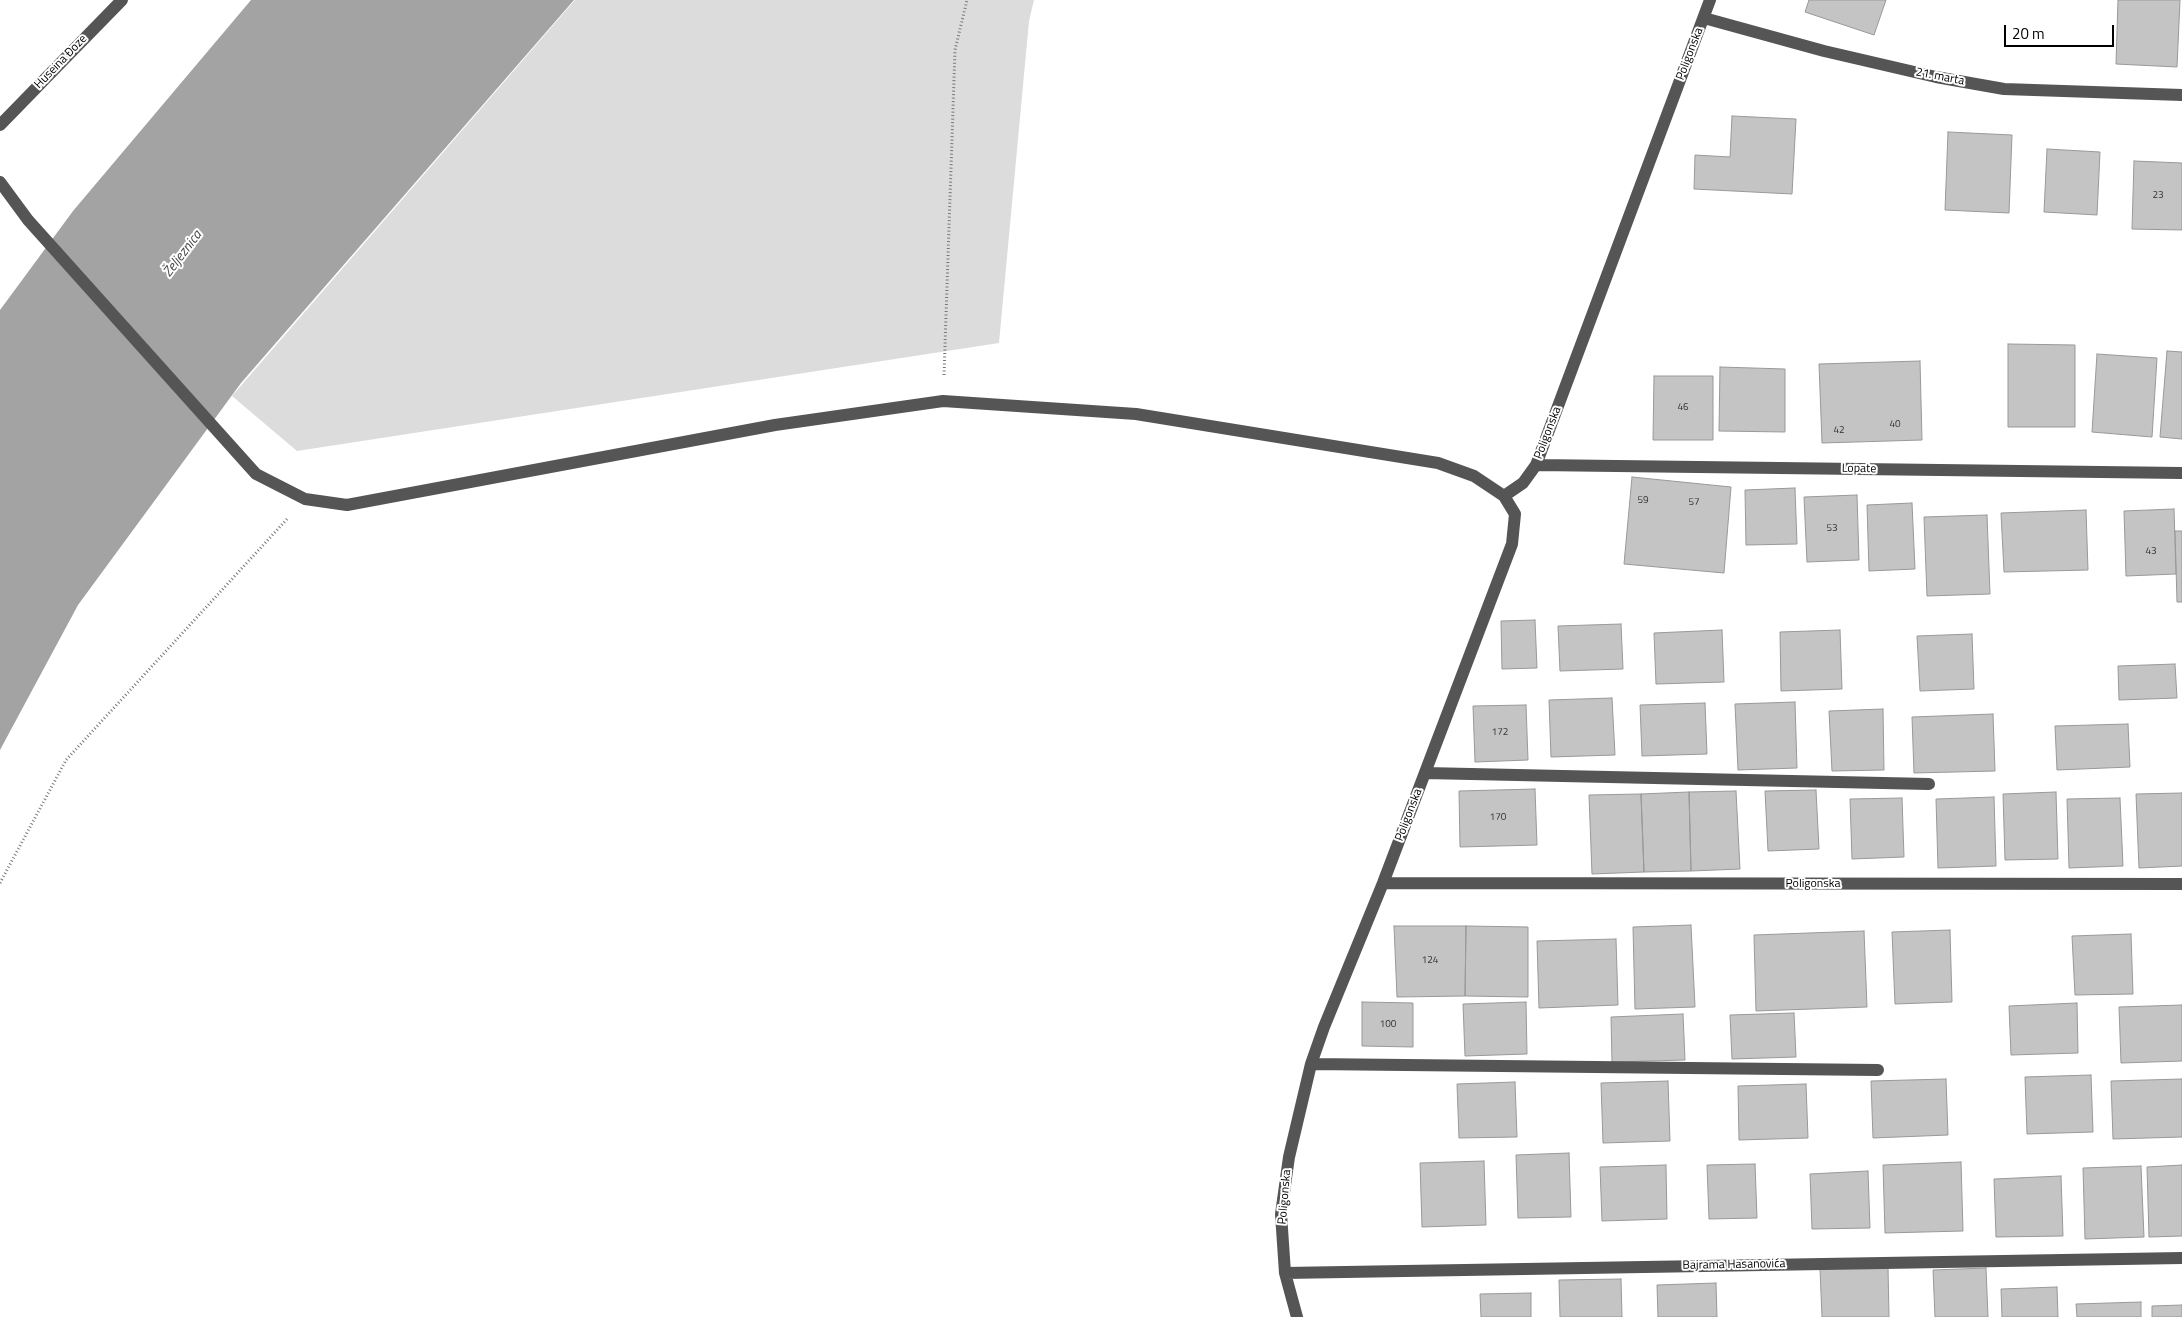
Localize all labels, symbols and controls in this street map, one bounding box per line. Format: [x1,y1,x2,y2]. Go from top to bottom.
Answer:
scale bar [2007,15,2117,47]
text: 20 m [2012,22,2045,45]
street label: Poligonska [1673,26,1707,82]
street label: Huseina Đoze [32,32,90,92]
street label: 21. marta [1915,65,1965,89]
house number: 23 [2152,190,2164,202]
water label: Željeznica [160,227,206,281]
house number: 46 [1677,402,1689,414]
street label: Poligonska [1531,405,1565,461]
house number: 40 [1889,419,1901,431]
house number: 42 [1833,425,1845,437]
street label: Lopate [1842,461,1876,477]
house number: 59 [1637,495,1649,507]
house number: 57 [1688,497,1700,509]
house number: 53 [1826,523,1838,535]
house number: 43 [2145,546,2157,558]
house number: 172 [1492,727,1508,739]
street label: Poligonska [1392,787,1426,843]
house number: 170 [1490,812,1506,824]
street label: Poligonska [1785,877,1841,891]
house number: 124 [1422,955,1438,967]
house number: 100 [1380,1019,1396,1031]
street label: Poligonska [1275,1169,1295,1225]
street label: Bajrama Hasanovića [1682,1257,1786,1273]

